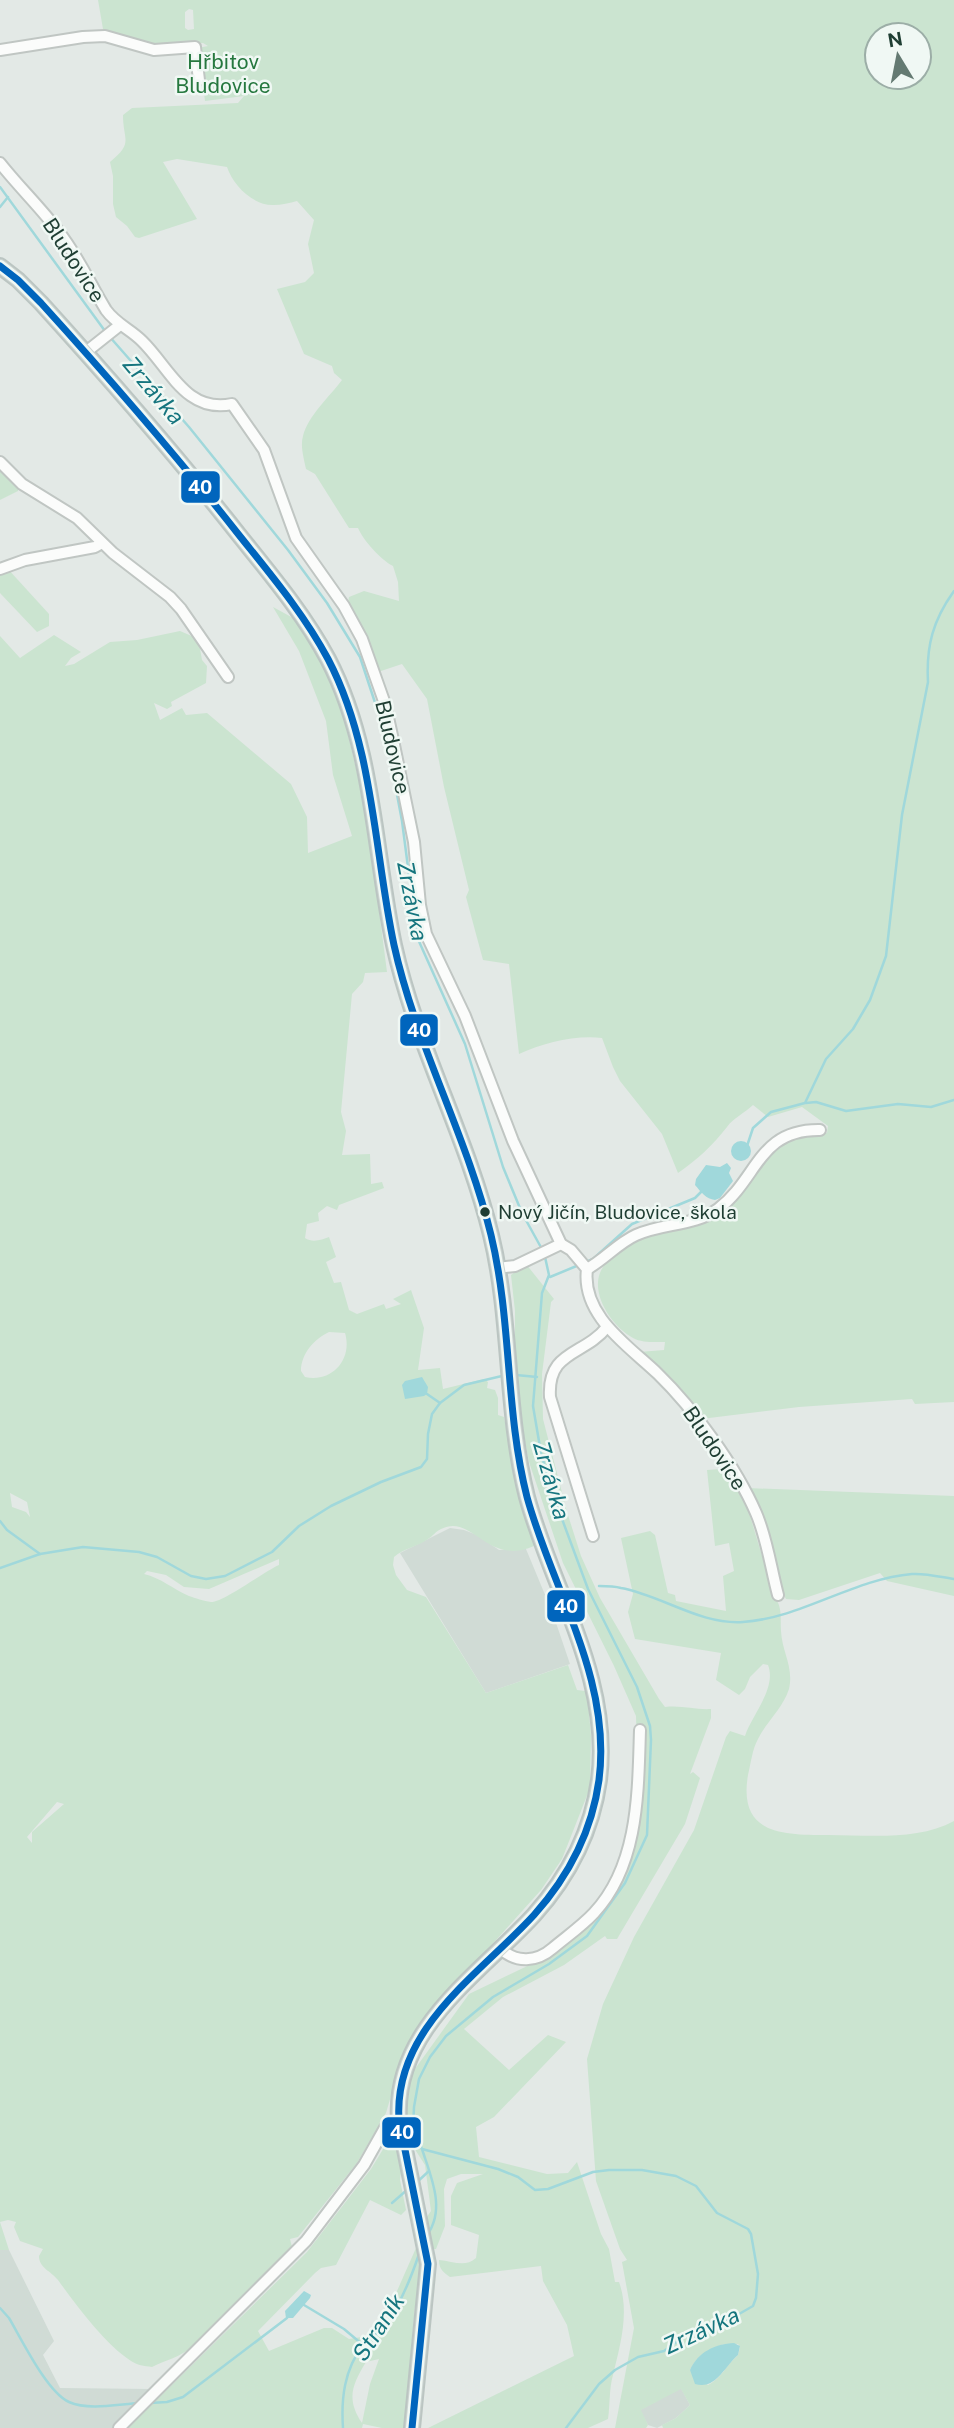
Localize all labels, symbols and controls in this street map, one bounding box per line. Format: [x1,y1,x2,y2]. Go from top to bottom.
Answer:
north arrow [863,21,933,91]
text: N [886,27,904,51]
park label: Hřbitov Bludovice [175,49,271,98]
street label: Bludovice [38,213,110,307]
water label: Zrzávka [118,350,190,430]
line badge: 40 [180,470,221,504]
text: 40 [188,476,212,498]
street label: Bludovice [370,698,416,796]
water label: Zrzávka [392,859,434,943]
line badge: 40 [399,1013,439,1047]
text: 40 [407,1019,431,1041]
place label: Nový Jičín, Bludovice, škola [498,1201,737,1223]
marker: Nový Jičín, Bludovice, škola [478,1205,492,1219]
street label: Bludovice [678,1401,752,1495]
water label: Zrzávka [528,1437,576,1523]
line badge: 40 [546,1589,586,1623]
text: 40 [554,1595,578,1617]
line badge: 40 [381,2116,422,2149]
text: 40 [390,2121,414,2143]
water label: Straník [346,2288,410,2366]
water label: Zrzávka [659,2301,743,2359]

